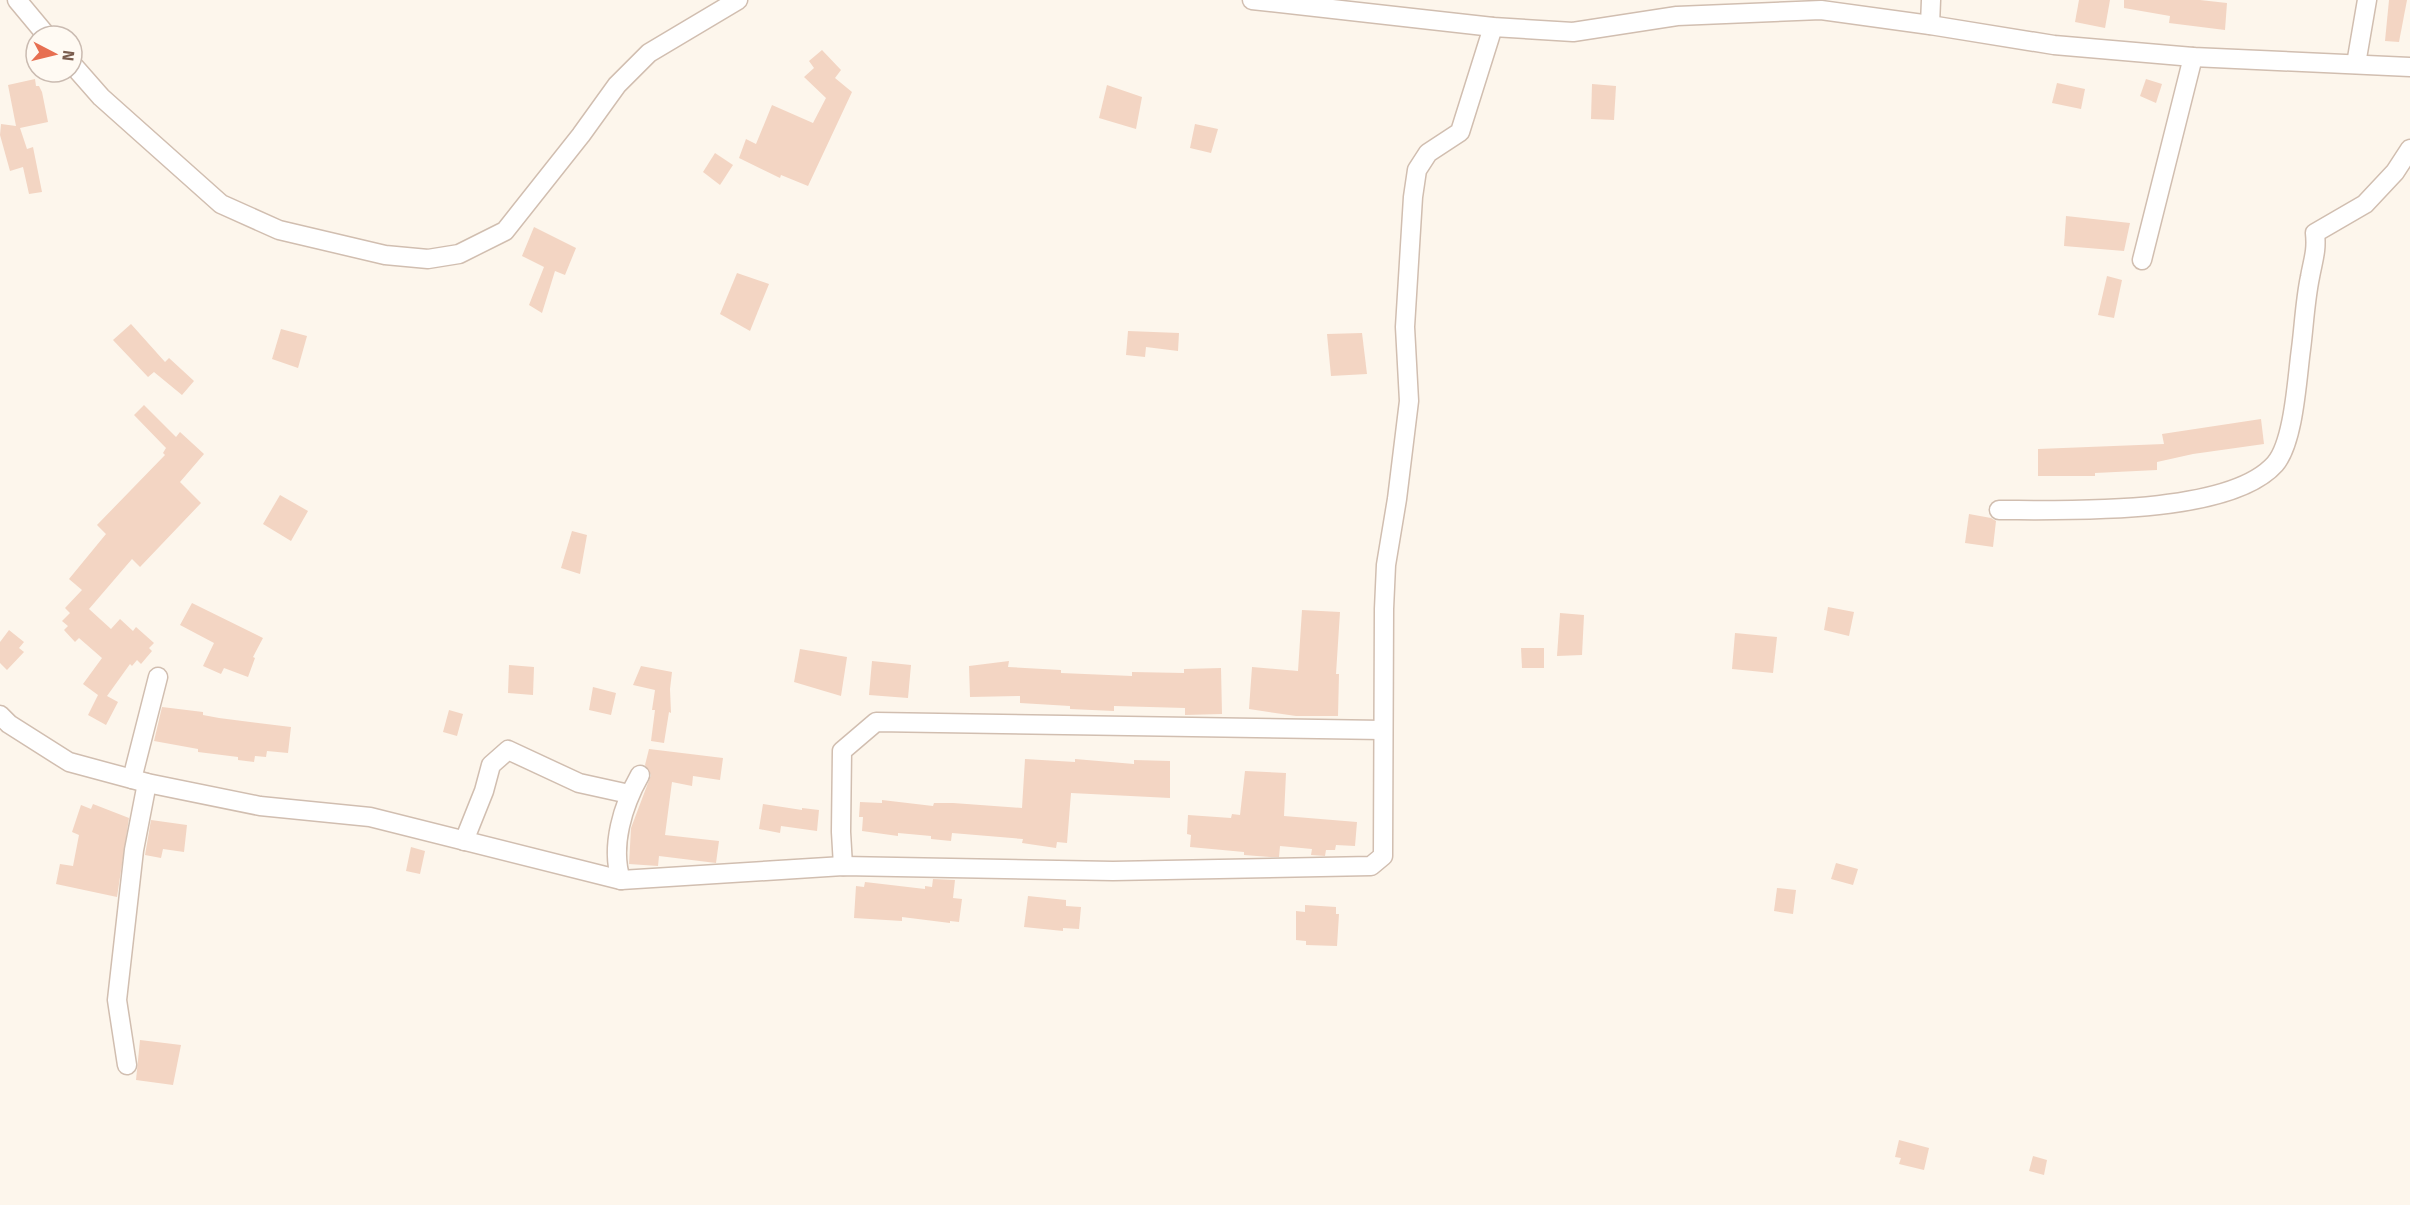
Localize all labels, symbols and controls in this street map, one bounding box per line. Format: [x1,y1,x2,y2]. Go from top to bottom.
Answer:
north arrow [24,24,84,84]
text: N [58,49,78,62]

